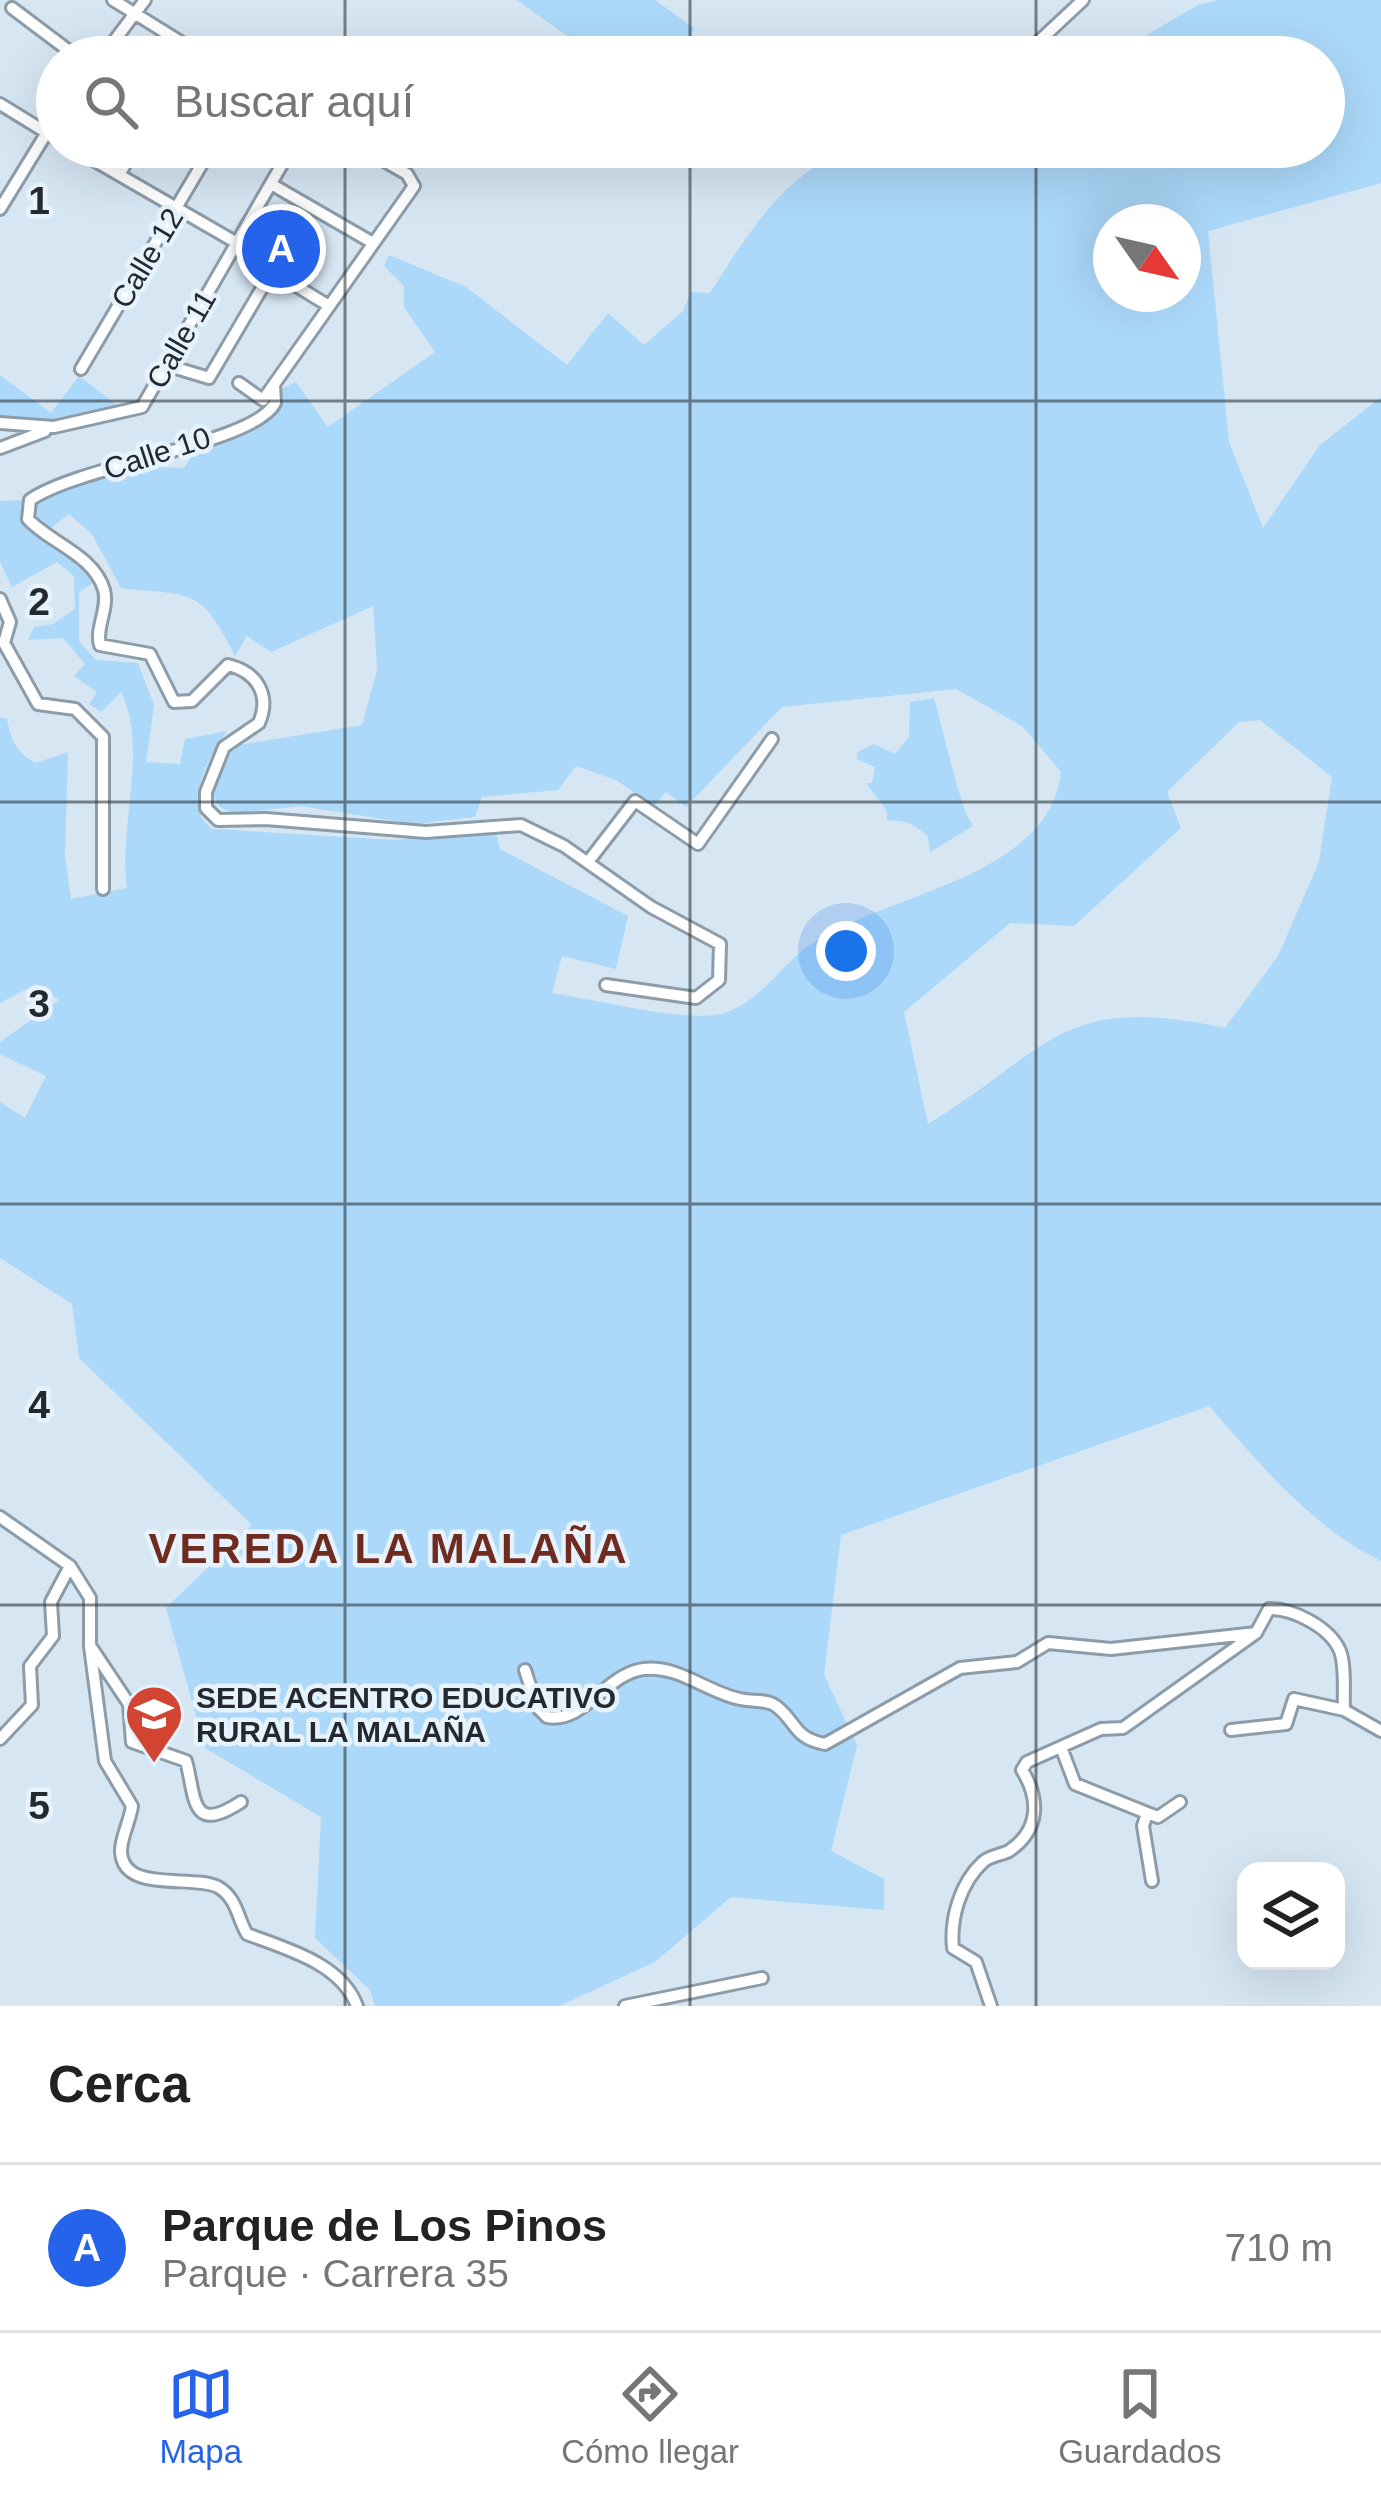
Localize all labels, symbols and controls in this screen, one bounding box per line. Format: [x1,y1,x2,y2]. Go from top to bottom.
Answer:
search box [36,36,1345,168]
icon: search [78,69,144,135]
text: Buscar aquí [174,76,414,127]
text: 1 [28,179,50,222]
street label: Calle 12 [105,202,189,314]
pin: A [242,204,320,294]
north arrow [1093,204,1201,312]
street label: Calle 11 [140,284,222,394]
street label: Calle 10 [100,420,214,486]
text: 2 [28,580,50,623]
your location [816,921,876,981]
text: 3 [28,982,50,1025]
text: 4 [28,1383,50,1426]
district label: VEREDA LA MALAÑA [148,1525,630,1572]
place label: SEDE ACENTRO EDUCATIVO RURAL LA MALAÑA [196,1681,616,1748]
school or university icon: SEDE ACENTRO EDUCATIVO RURAL LA MALAÑA [123,1683,185,1765]
text: 5 [28,1784,50,1827]
map controls [1237,1862,1345,1970]
button: layers [1237,1862,1345,1970]
text: Cerca [48,2056,190,2113]
text: Parque de Los Pinos [162,2200,607,2251]
text: A [73,2226,101,2269]
text: 710 m [1225,2226,1333,2269]
text: Parque · Carrera 35 [162,2252,509,2295]
tab: Mapa [160,2361,242,2471]
tab: Cómo llegar [561,2361,739,2471]
tab: Guardados [1058,2361,1221,2471]

